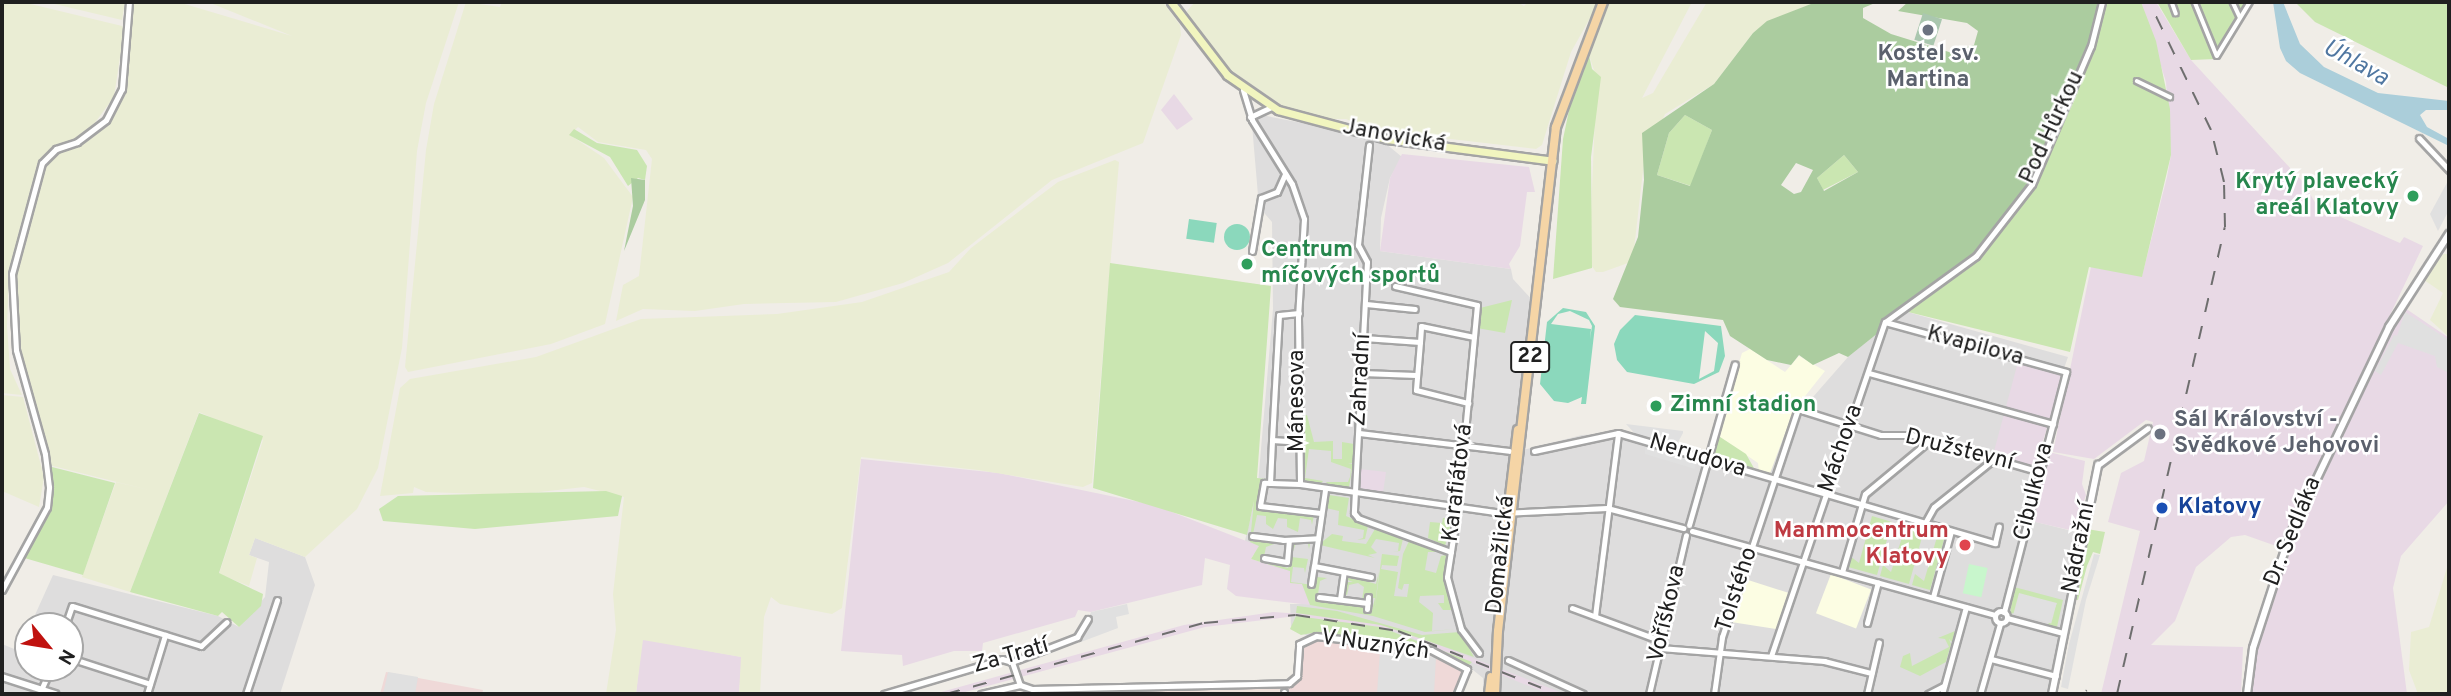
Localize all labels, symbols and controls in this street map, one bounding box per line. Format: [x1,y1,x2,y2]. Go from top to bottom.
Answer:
marker: Kostel sv. Martina [1920,22,1936,38]
water label: Úhlava [2317,34,2393,94]
place label: Kostel sv. Martina [1877,41,1979,95]
street label: Pod Hůrkou [2015,67,2091,189]
street label: Janovická [1340,114,1448,160]
place label: Krytý plavecký areál Klatovy [2235,169,2399,223]
marker: Krytý plavecký areál Klatovy [2405,188,2421,204]
place label: Centrum míčových sportů [1261,237,1440,291]
marker: Centrum míčových sportů [1239,256,1255,272]
street label: Kvapilova [1924,321,2026,373]
street label: Zahradní [1346,333,1378,427]
road number: 22 [1509,340,1551,374]
street label: Mánesova [1284,350,1312,452]
place label: Zimní stadion [1670,392,1816,420]
marker: Zimní stadion [1648,398,1664,414]
street label: Máchova [1814,401,1870,497]
place label: Sál Království - Svědkové Jehovovi [2174,407,2379,461]
street label: Karafiátová [1438,423,1480,543]
street label: Družstevní [1902,424,2016,478]
marker: Sál Království - Svědkové Jehovovi [2152,426,2168,442]
street label: Nerudova [1645,429,1749,485]
street label: Cibulkova [2009,440,2061,544]
street label: Dr. Sedláka [2260,473,2328,591]
street label: Domažlická [1482,494,1522,616]
place label: Klatovy [2178,494,2262,522]
marker: Klatovy [2152,498,2172,518]
street label: Nádražní [2058,500,2102,596]
place label: Mammocentrum Klatovy [1774,518,1949,572]
marker: Mammocentrum Klatovy [1955,535,1975,555]
street label: Tolstého [1711,544,1765,636]
street label: Voříškova [1643,563,1693,665]
north arrow [14,612,84,682]
street label: V Nuzných [1319,625,1431,667]
street label: Za Tratí [969,633,1053,681]
text: N [52,645,79,668]

